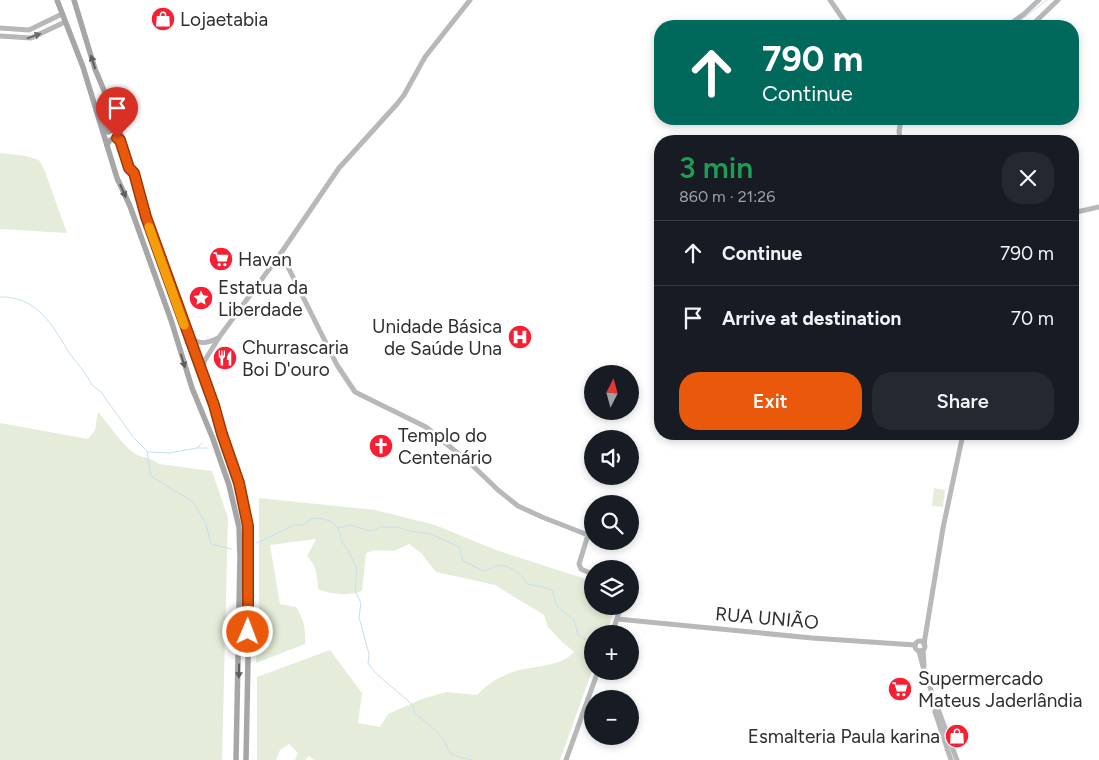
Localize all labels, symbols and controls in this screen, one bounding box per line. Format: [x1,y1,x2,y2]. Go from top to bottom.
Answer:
shop icon: Lojaetabia [150,6,176,32]
place label: Lojaetabia [180,8,268,31]
one-way arrow [27,32,42,40]
text: 790 m [762,38,863,80]
icon: ahead [679,40,744,105]
one-way arrow [89,55,96,70]
text: Continue [762,80,853,107]
pin [96,87,138,138]
icon: arrive [103,94,131,122]
text: 3 min [679,149,753,186]
button: close [1002,152,1054,204]
one-way arrow [120,184,128,198]
text: 860 m · 21:26 [679,187,775,206]
icon: ahead [679,239,707,267]
text: Continue [722,242,802,265]
text: 790 m [1000,242,1054,265]
supermarket icon: Havan [208,246,234,272]
place label: Havan [238,248,292,271]
place label: Estatua da Liberdade [218,276,308,321]
place icon: Estatua da Liberdade [188,285,214,311]
icon: arrive [679,304,707,332]
text: Arrive at destination [722,307,901,330]
text: 70 m [1011,307,1054,330]
place label: Unidade Básica de Saúde Una [372,315,502,360]
hospital icon: Unidade Básica de Saúde Una [507,324,533,350]
place label: Churrascaria Boi D'ouro [242,336,349,381]
restaurant icon: Churrascaria Boi D'ouro [212,345,238,371]
one-way arrow [180,353,187,368]
north arrow [584,365,639,420]
map controls [584,365,639,745]
button: Exit [679,372,862,430]
button: Share [872,372,1054,430]
place label: Templo do Centenário [398,424,492,469]
button: sound [584,430,639,485]
church icon: Templo do Centenário [368,433,394,459]
button: search [584,495,639,550]
button: layers [584,560,639,615]
street label: RUA UNIÃO [714,602,820,634]
position arrow [221,605,273,657]
button: + [584,625,639,680]
one-way arrow [234,663,242,679]
place label: Supermercado Mateus Jaderlândia [918,667,1083,712]
supermarket icon: Supermercado Mateus Jaderlândia [887,676,913,702]
button: − [584,690,639,745]
shop icon: Esmalteria Paula karina [944,723,970,749]
place label: Esmalteria Paula karina [748,725,940,748]

